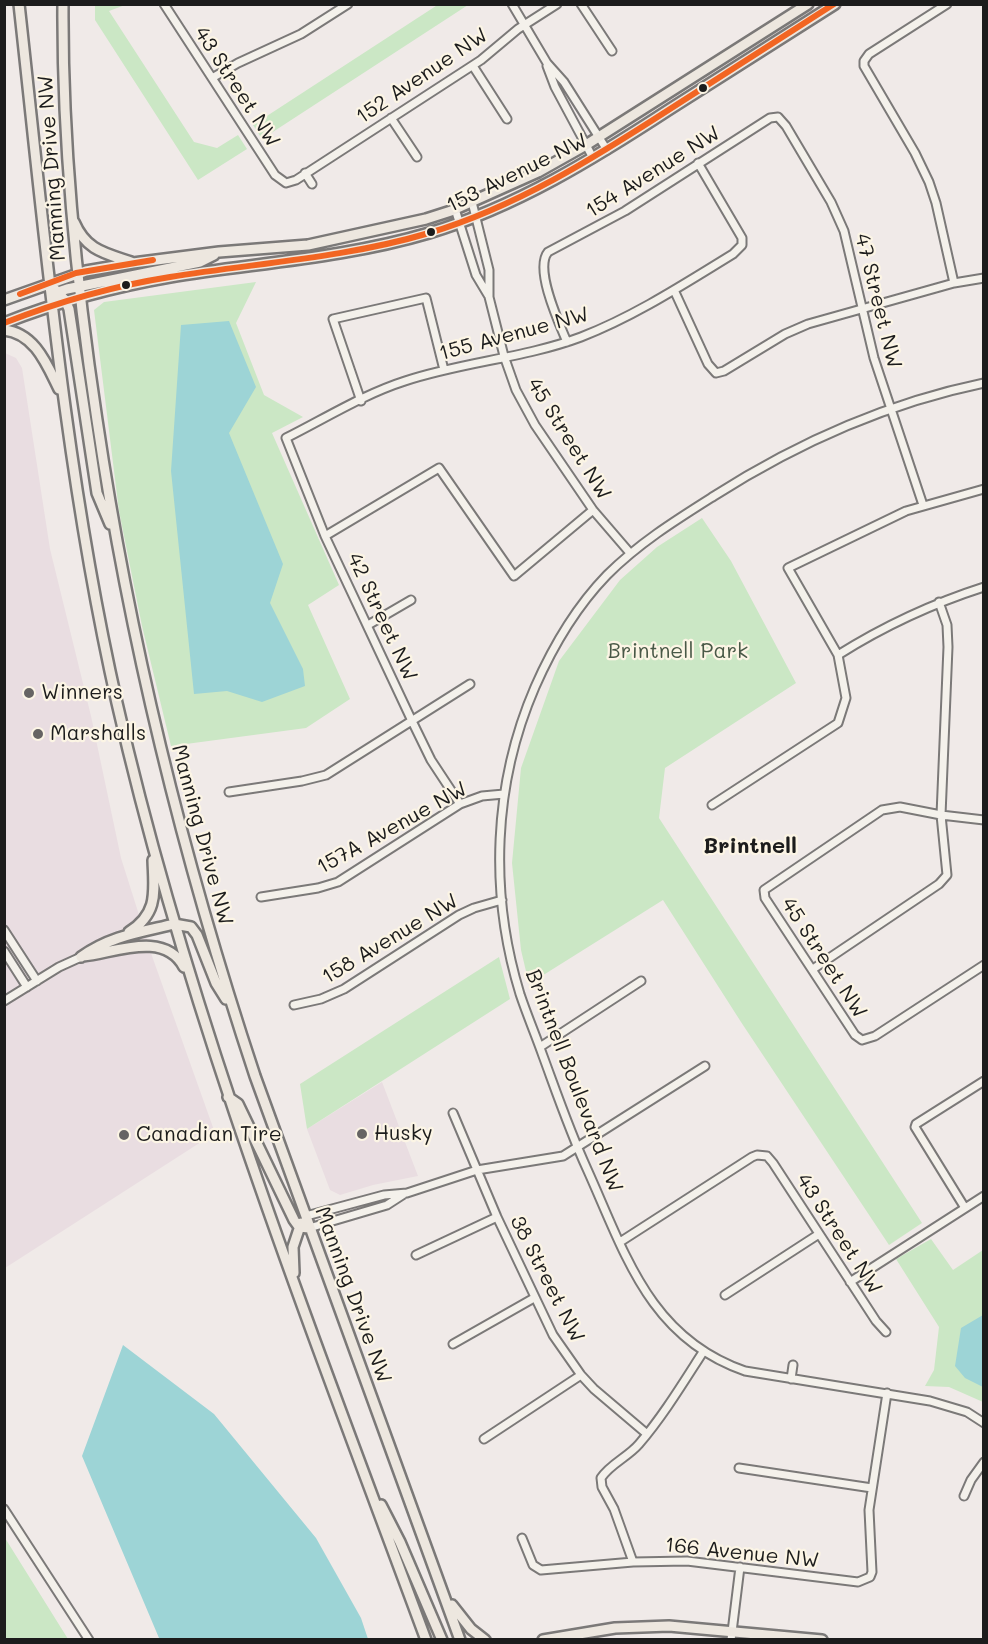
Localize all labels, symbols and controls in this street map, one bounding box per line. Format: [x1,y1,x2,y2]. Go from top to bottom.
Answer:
street label: 43 Street NW [189,22,285,152]
street label: 152 Avenue NW [351,23,493,129]
street label: Manning Drive NW [33,74,71,262]
unlabelled marker [697,82,709,94]
street label: 154 Avenue NW [581,121,725,223]
street label: 153 Avenue NW [442,128,592,218]
unlabelled marker [425,226,437,238]
street label: 47 Street NW [849,231,907,371]
unlabelled marker [120,279,132,291]
street label: 155 Avenue NW [436,302,592,366]
street label: 45 Street NW [522,373,616,505]
street label: 42 Street NW [341,549,423,685]
park label: Brintnell Park [608,639,748,665]
place label: Winners [41,680,123,706]
marker: Winners [22,686,36,700]
place label: Marshalls [50,721,146,747]
marker: Marshalls [31,727,45,741]
street label: Manning Drive NW [166,742,238,928]
street label: 157A Avenue NW [312,776,472,880]
district label: Brintnell [703,833,797,859]
street label: 158 Avenue NW [317,888,463,990]
street label: 45 Street NW [776,893,872,1023]
street label: Brintnell Boulevard NW [520,966,628,1196]
place label: Husky [374,1121,433,1147]
place label: Canadian Tire [136,1122,282,1148]
marker: Husky [355,1127,369,1141]
marker: Canadian Tire [117,1128,131,1142]
street label: 43 Street NW [791,1169,887,1299]
street label: Manning Drive NW [309,1203,397,1387]
street label: 38 Street NW [504,1211,590,1347]
street label: 166 Avenue NW [664,1532,820,1574]

